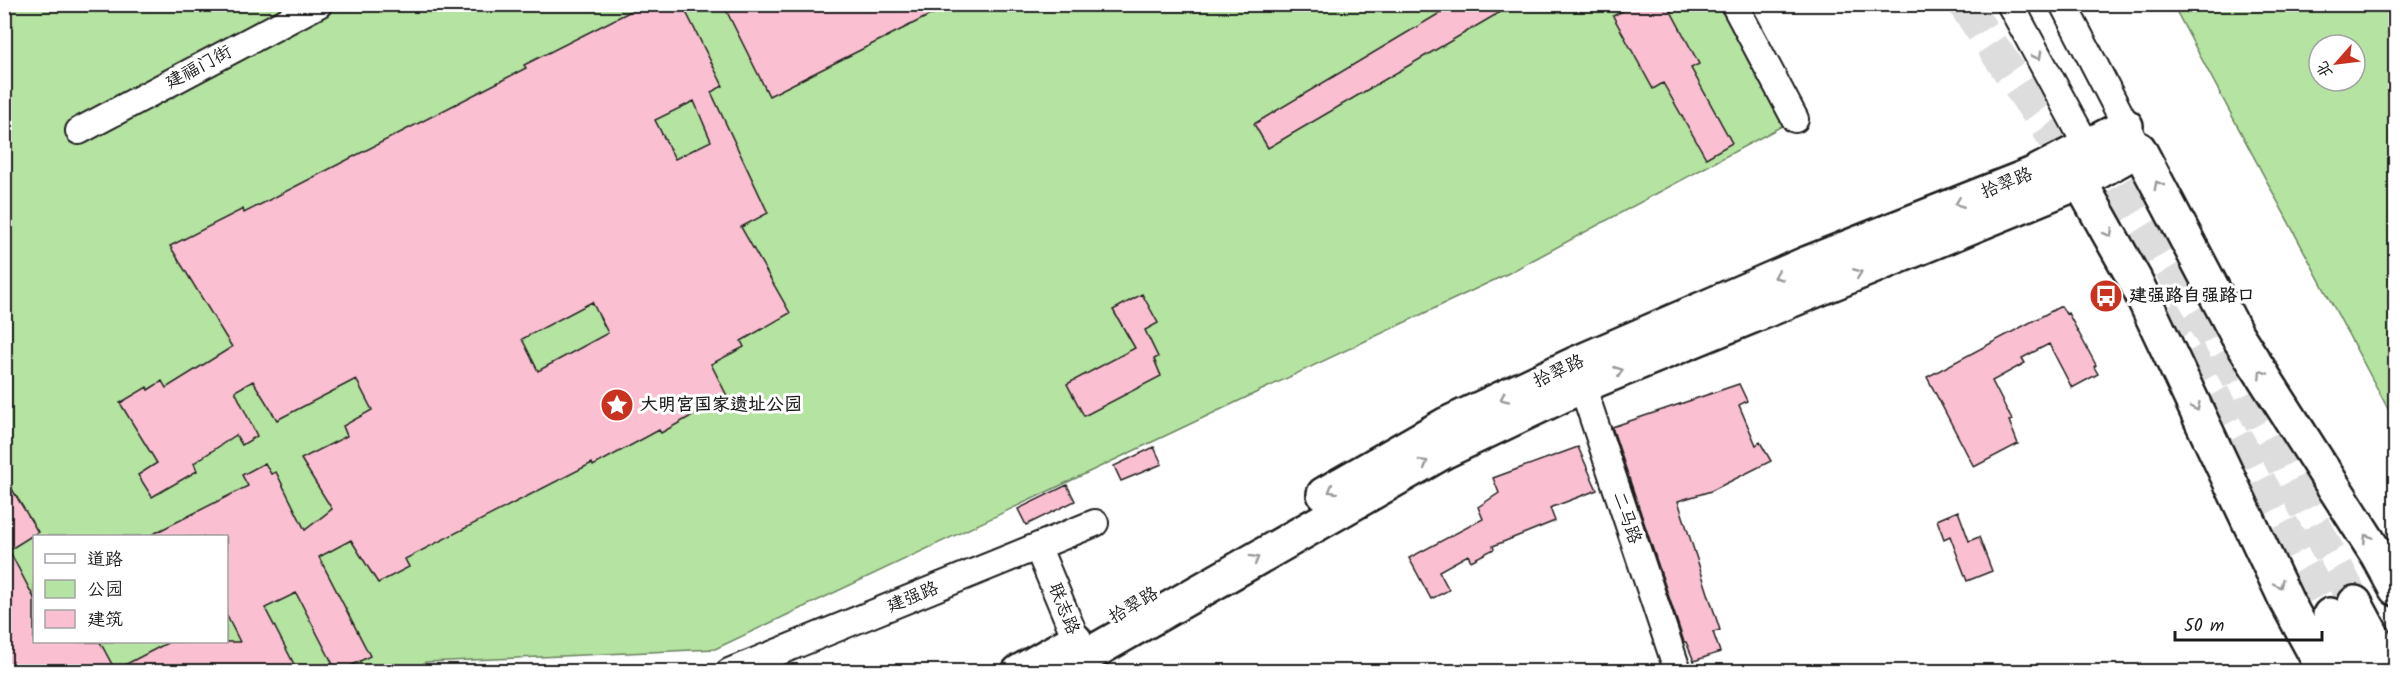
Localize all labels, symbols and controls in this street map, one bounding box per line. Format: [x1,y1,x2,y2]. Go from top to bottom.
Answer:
north arrow [2307,33,2367,93]
street label: 建福门街 [160,38,238,98]
one-way arrow [2031,50,2042,60]
text: 北 [2310,56,2340,82]
street label: 拾翠路 [1977,160,2037,208]
one-way arrow [2154,181,2165,191]
one-way arrow [1954,196,1965,208]
one-way arrow [2102,227,2113,237]
one-way arrow [1852,268,1863,280]
one-way arrow [1773,269,1784,281]
bus stop icon: 建强路自强路口 [2088,278,2124,314]
place label: 建强路自强路口 [2129,282,2255,311]
street label: 拾翠路 [1528,347,1590,397]
one-way arrow [1613,366,1624,378]
one-way arrow [2257,370,2269,380]
place icon: 大明宫国家遗址公园 [599,387,635,423]
one-way arrow [1499,390,1510,402]
place label: 大明宫国家遗址公园 [640,391,802,420]
one-way arrow [2189,401,2201,412]
one-way arrow [1418,459,1428,470]
one-way arrow [1328,482,1338,494]
street label: 二马路 [1603,488,1649,548]
one-way arrow [2363,534,2374,545]
legend [33,535,228,643]
text: 道路 [87,546,123,575]
one-way arrow [1248,555,1259,567]
street label: 建强路 [883,574,943,622]
text: 公园 [87,576,123,605]
one-way arrow [2271,578,2283,589]
street label: 联志路 [1039,579,1087,639]
street label: 拾翠路 [1103,580,1165,632]
scale bar [2175,604,2322,642]
text: 建筑 [87,606,123,635]
text: 50 m [2184,612,2224,641]

